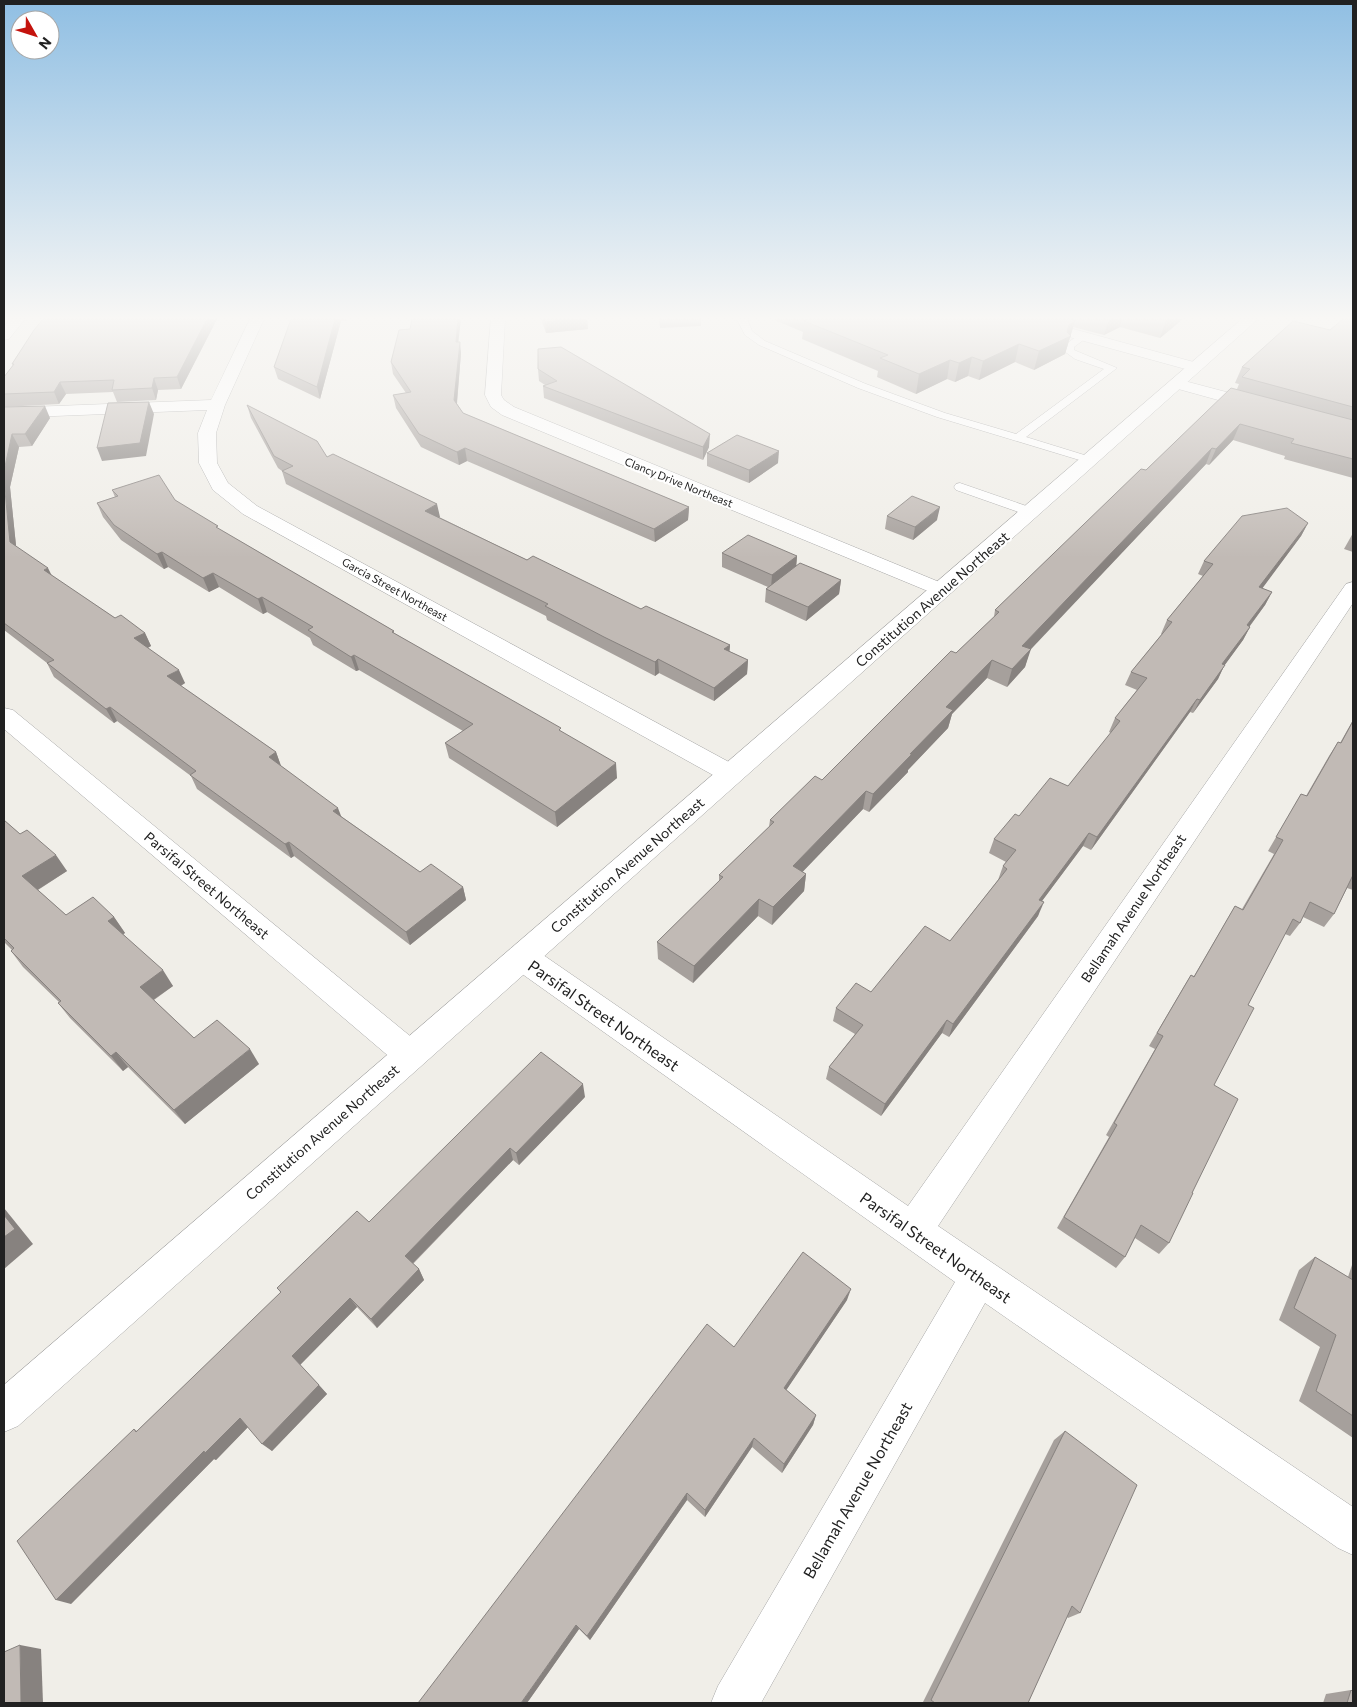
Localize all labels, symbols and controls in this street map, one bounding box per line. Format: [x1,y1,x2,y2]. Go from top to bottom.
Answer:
north arrow [10,10,60,60]
text: N [36,34,55,53]
street label: Clancy Drive Northeast [623,454,735,510]
street label: Constitution Avenue Northeast [852,527,1012,670]
street label: Garcia Street Northeast [340,555,450,624]
street label: Constitution Avenue Northeast [547,793,707,936]
street label: Parsifal Street Northeast [141,828,273,942]
street label: Bellamah Avenue Northeast [1077,830,1189,986]
street label: Parsifal Street Northeast [525,956,684,1075]
street label: Constitution Avenue Northeast [242,1060,402,1203]
street label: Parsifal Street Northeast [857,1188,1016,1307]
street label: Bellamah Avenue Northeast [799,1398,916,1582]

